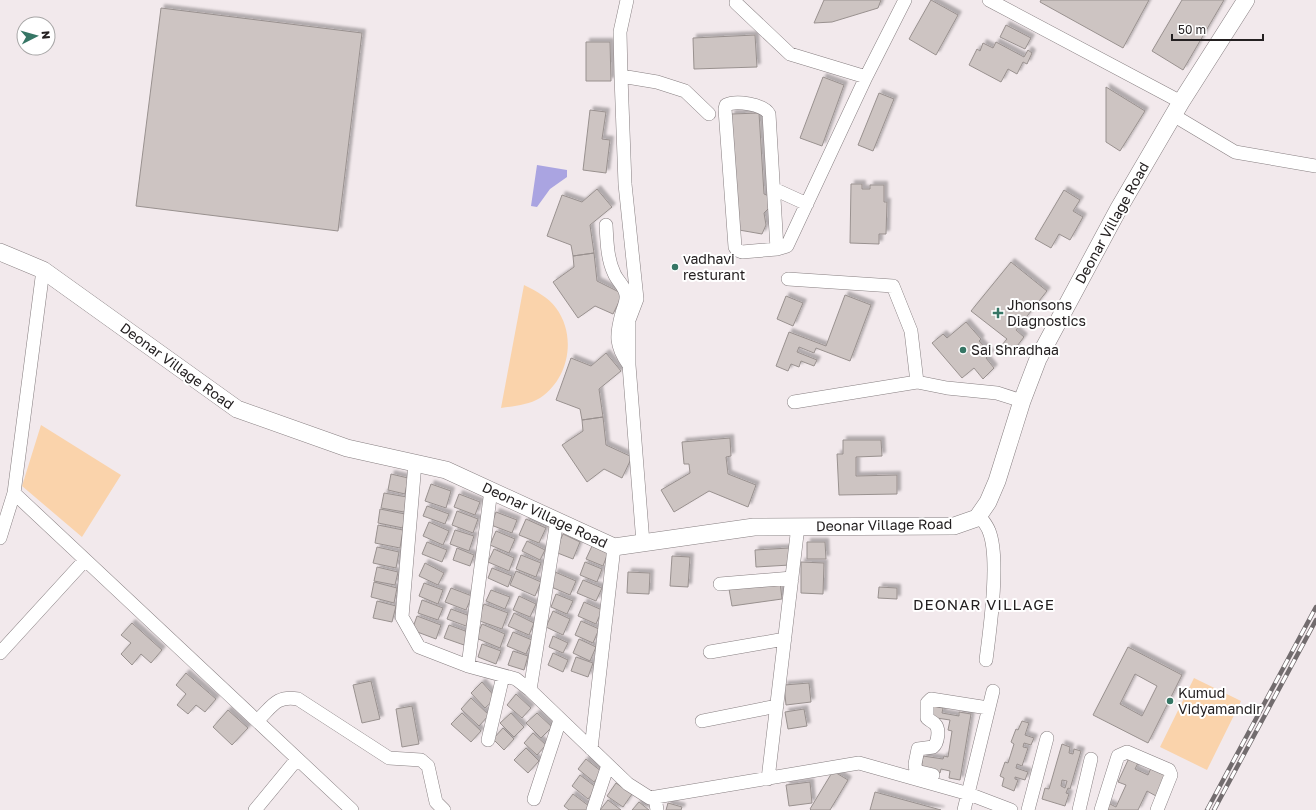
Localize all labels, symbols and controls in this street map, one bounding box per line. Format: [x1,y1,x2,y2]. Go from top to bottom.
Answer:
north arrow [16,16,56,56]
scale bar [1172,16,1263,42]
text: 50 m [1178,22,1206,37]
text: N [40,30,53,40]
street label: Deonar Village Road [1071,159,1152,287]
place label: vadhavi resturant [683,250,745,283]
marker: vadhavi resturant [670,262,680,272]
place label: Jhonsons Diagnostics [1007,296,1086,329]
marker: Jhonsons Diagnostics [992,307,1004,319]
street label: Deonar Village Road [117,319,237,413]
place label: Sai Shradhaa [971,341,1059,358]
marker: Sai Shradhaa [958,345,968,355]
street label: Deonar Village Road [480,478,611,551]
street label: Deonar Village Road [816,515,952,534]
district label: DEONAR VILLAGE [913,595,1055,613]
place label: Kumud Vidyamandir [1178,684,1262,717]
marker: Kumud Vidyamandir [1165,696,1175,706]

